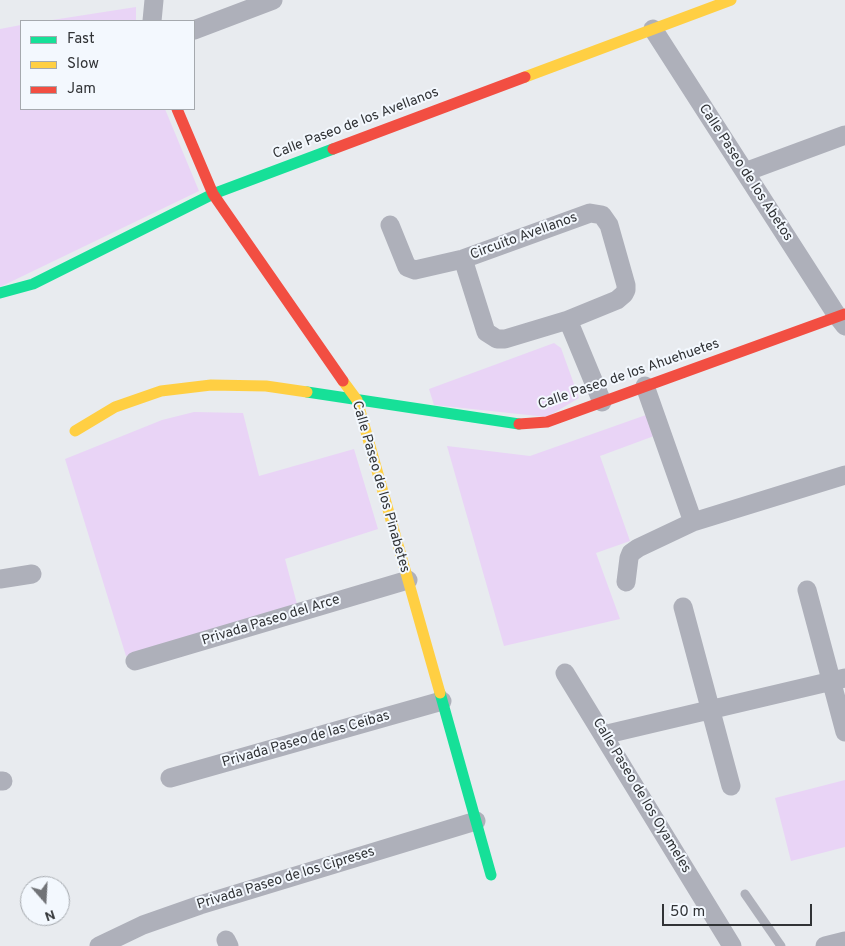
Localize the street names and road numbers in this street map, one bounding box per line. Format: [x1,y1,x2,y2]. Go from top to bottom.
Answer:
street label: Calle Paseo de los Avellanos [271,85,441,163]
street label: Calle Paseo de los Abetos [694,101,796,245]
street label: Circuito Avellanos [468,210,580,264]
street label: Calle Paseo de los Ahuehuetes [536,336,722,414]
street label: Calle Paseo de los Pinabetes [347,399,413,575]
street label: Privada Paseo del Arce [200,592,342,650]
street label: Privada Paseo de las Ceibas [220,708,392,772]
street label: Calle Paseo de los Oyameles [588,716,694,876]
street label: Privada Paseo de los Cipreses [195,844,377,914]

